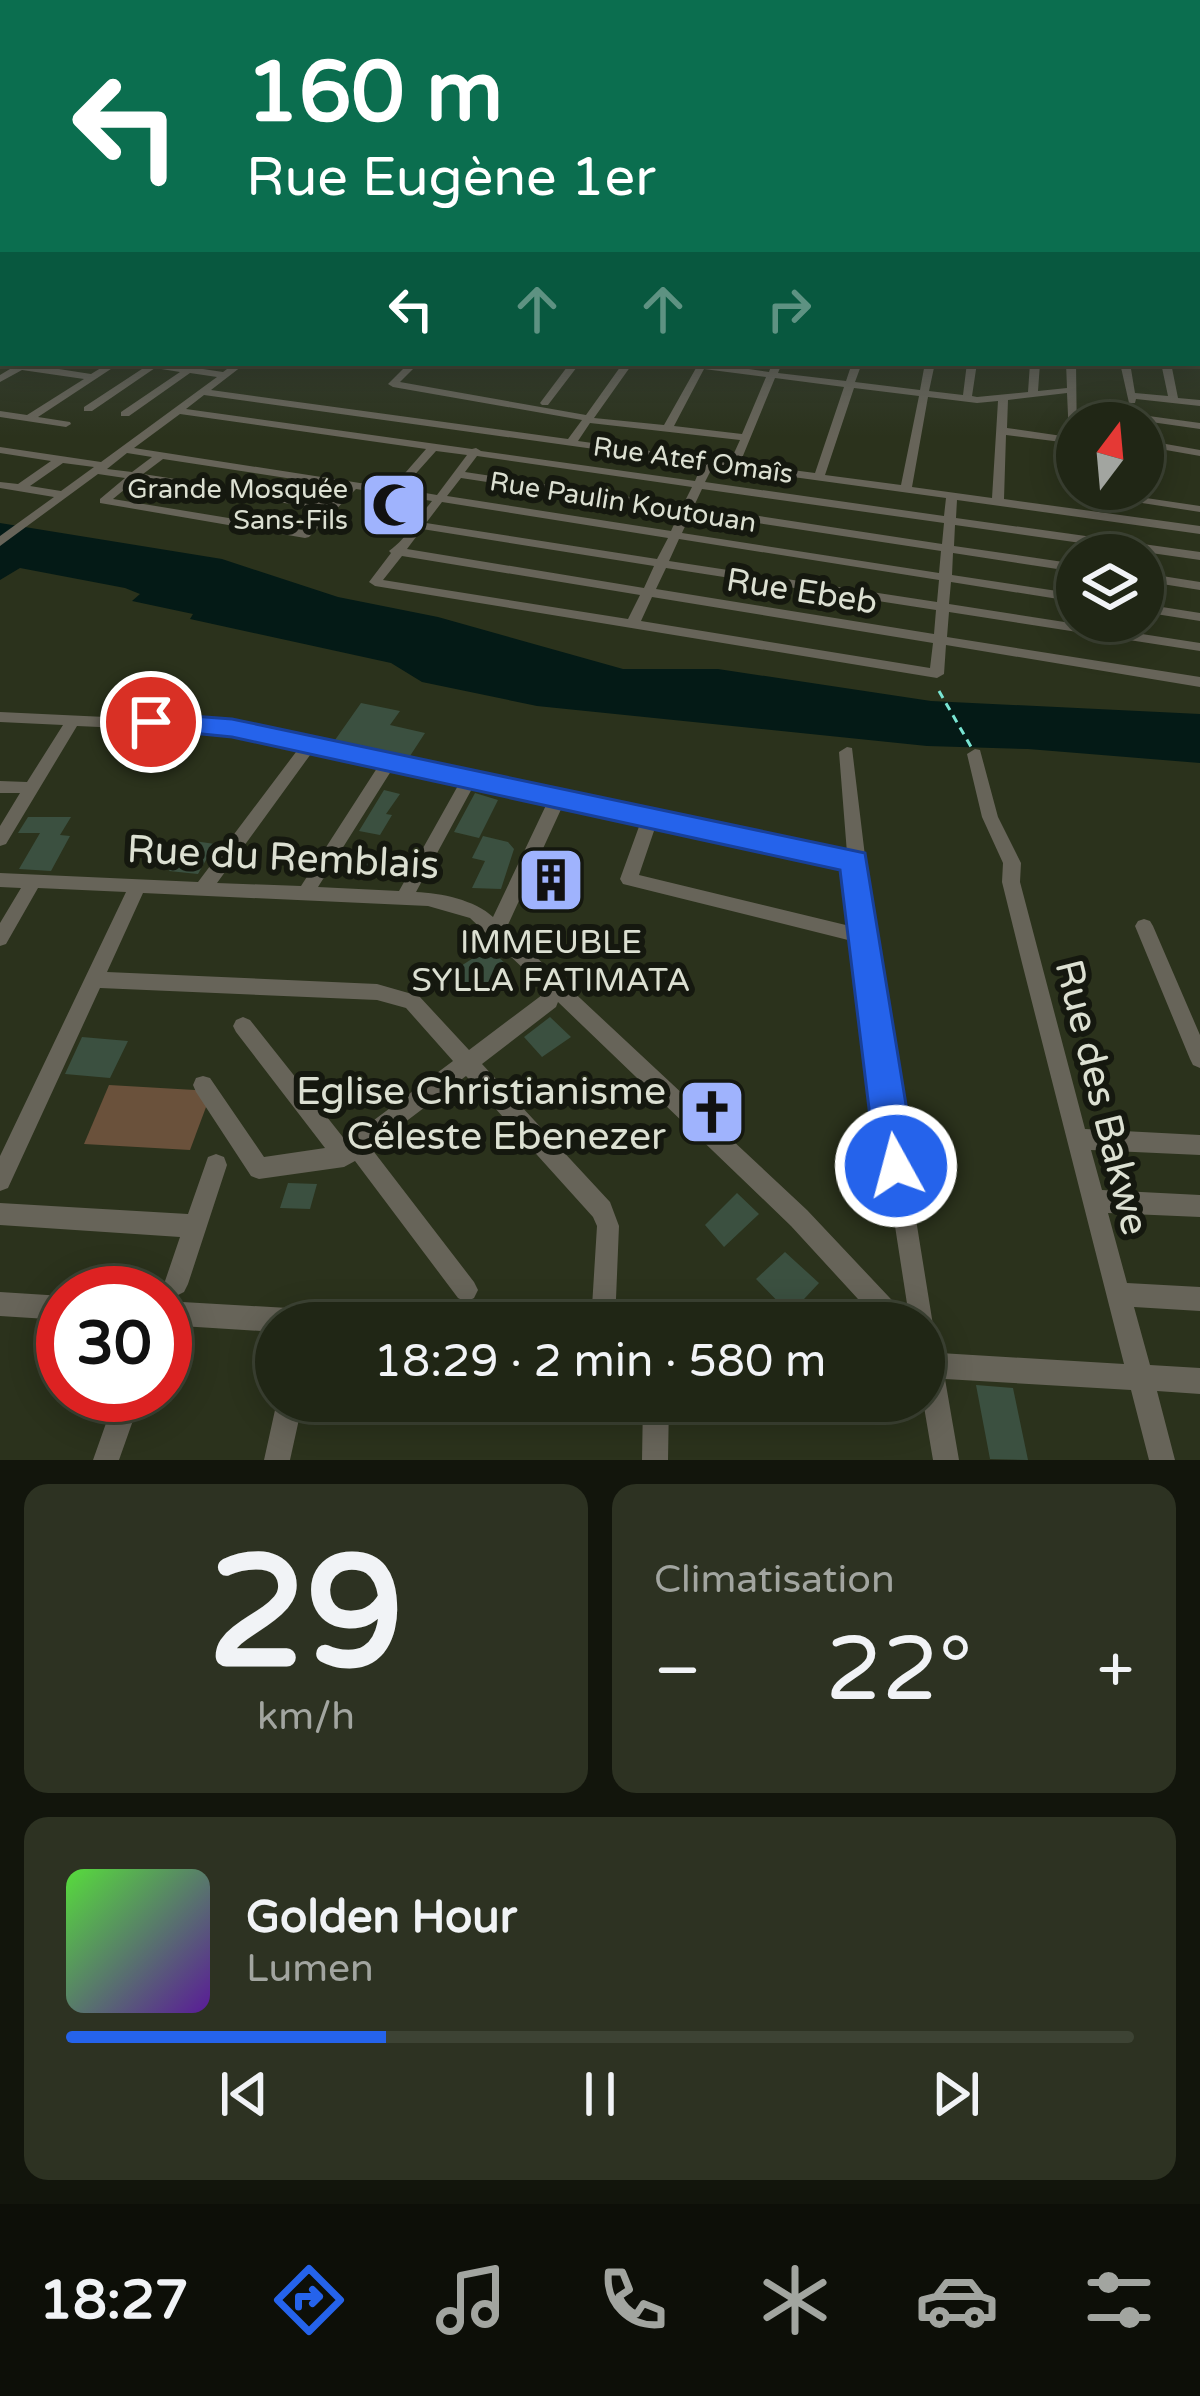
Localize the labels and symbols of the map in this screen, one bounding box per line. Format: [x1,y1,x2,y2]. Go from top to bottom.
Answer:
north arrow [1056,402,1164,510]
street label: Rue Atef Omaîs [591,430,795,491]
street label: Rue Paulin Koutouan [487,465,759,540]
mosque icon: Grande Mosquée Sans-Fils [359,470,429,540]
place label: Grande Mosquée Sans-Fils [127,473,348,537]
street label: Rue Ebeb [724,560,880,623]
pin [100,671,202,773]
street label: Rue du Remblais [126,826,440,889]
building icon: IMMEUBLE SYLLA FATIMATA [516,845,586,915]
place label: IMMEUBLE SYLLA FATIMATA [411,923,691,1000]
street label: Rue des Bakwe [1045,955,1158,1240]
place label: Eglise Christianisme Céleste Ebenezer [296,1068,666,1160]
church icon: Eglise Christianisme Céleste Ebenezer [677,1077,747,1147]
position arrow [833,1103,959,1229]
speed limit sign: 30 [36,1266,192,1422]

